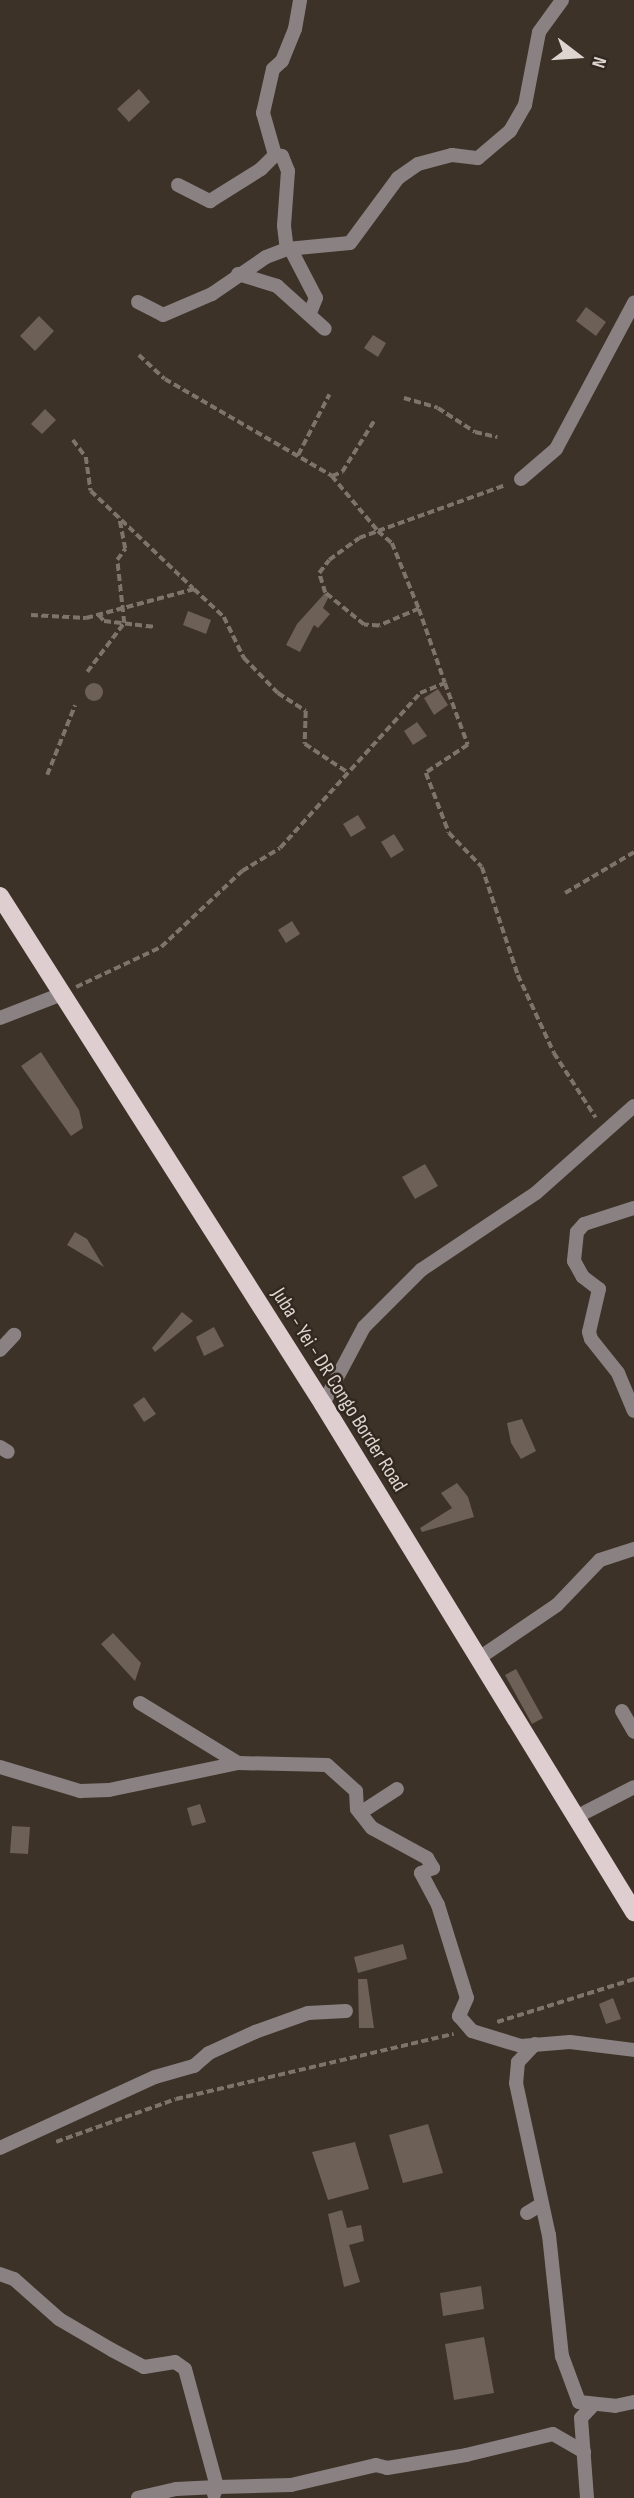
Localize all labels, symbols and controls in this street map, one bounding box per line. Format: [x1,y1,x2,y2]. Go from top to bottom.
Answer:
north arrow [543,21,613,91]
text: N [586,54,611,71]
street label: Juba - Yei - DR Congo Border Road [266,1283,412,1497]

